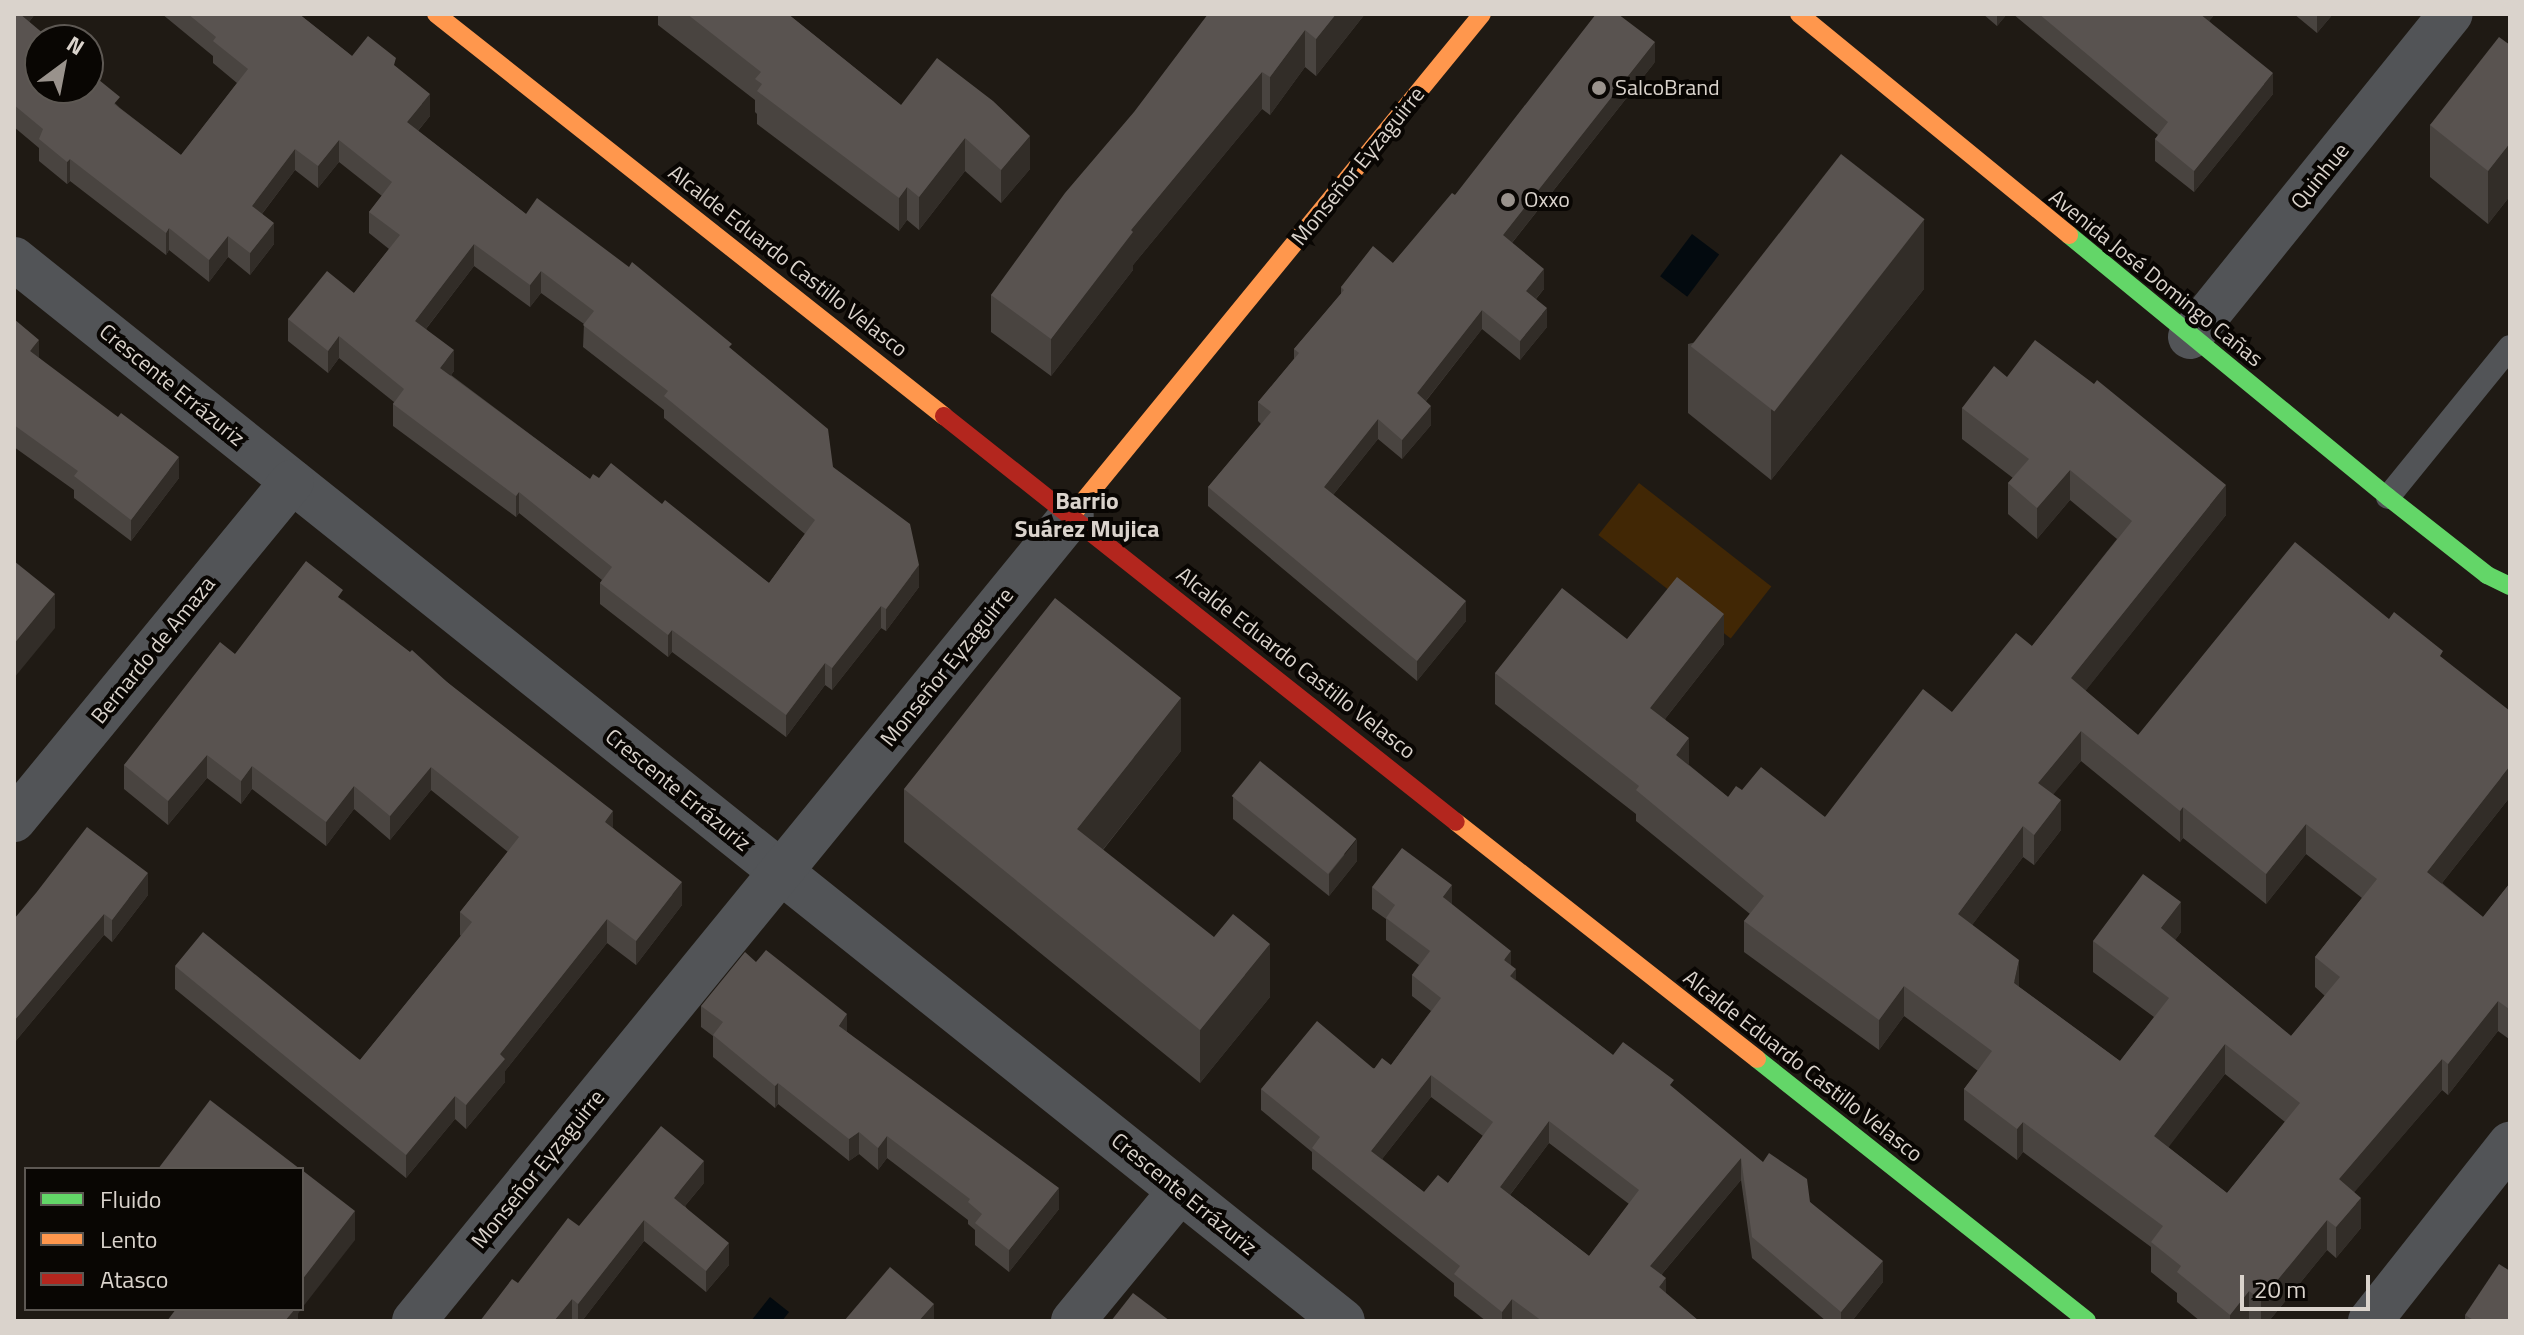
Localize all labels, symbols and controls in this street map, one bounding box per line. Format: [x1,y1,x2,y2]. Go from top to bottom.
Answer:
north arrow [24,24,104,104]
text: N [60,27,91,64]
place label: SalcoBrand [1615,75,1720,101]
marker: SalcoBrand [1590,79,1608,97]
street label: Monseñor Eyzaguirre [1286,81,1430,251]
street label: Quinhue [2285,138,2355,214]
street label: Alcalde Eduardo Castillo Velasco [663,159,913,363]
street label: Avenida José Domingo Cañas [2044,184,2268,372]
place label: Oxxo [1524,187,1570,213]
marker: Oxxo [1499,191,1517,209]
street label: Crescente Errázuriz [94,318,250,452]
district label: Barrio Suárez Mujica [1014,487,1160,543]
street label: Alcalde Eduardo Castillo Velasco [1171,561,1421,765]
street label: Bernardo de Amaza [86,571,220,729]
street label: Monseñor Eyzaguirre [875,582,1019,752]
street label: Crescente Errázuriz [600,723,756,857]
street label: Alcalde Eduardo Castillo Velasco [1678,964,1928,1168]
street label: Monseñor Eyzaguirre [466,1084,610,1254]
street label: Crescente Errázuriz [1106,1127,1262,1261]
legend [24,1167,304,1311]
text: Fluido [100,1181,162,1217]
text: Lento [100,1221,157,1257]
scale bar [2244,1259,2374,1309]
text: Atasco [100,1261,169,1297]
text: 20 m [2254,1271,2306,1307]

